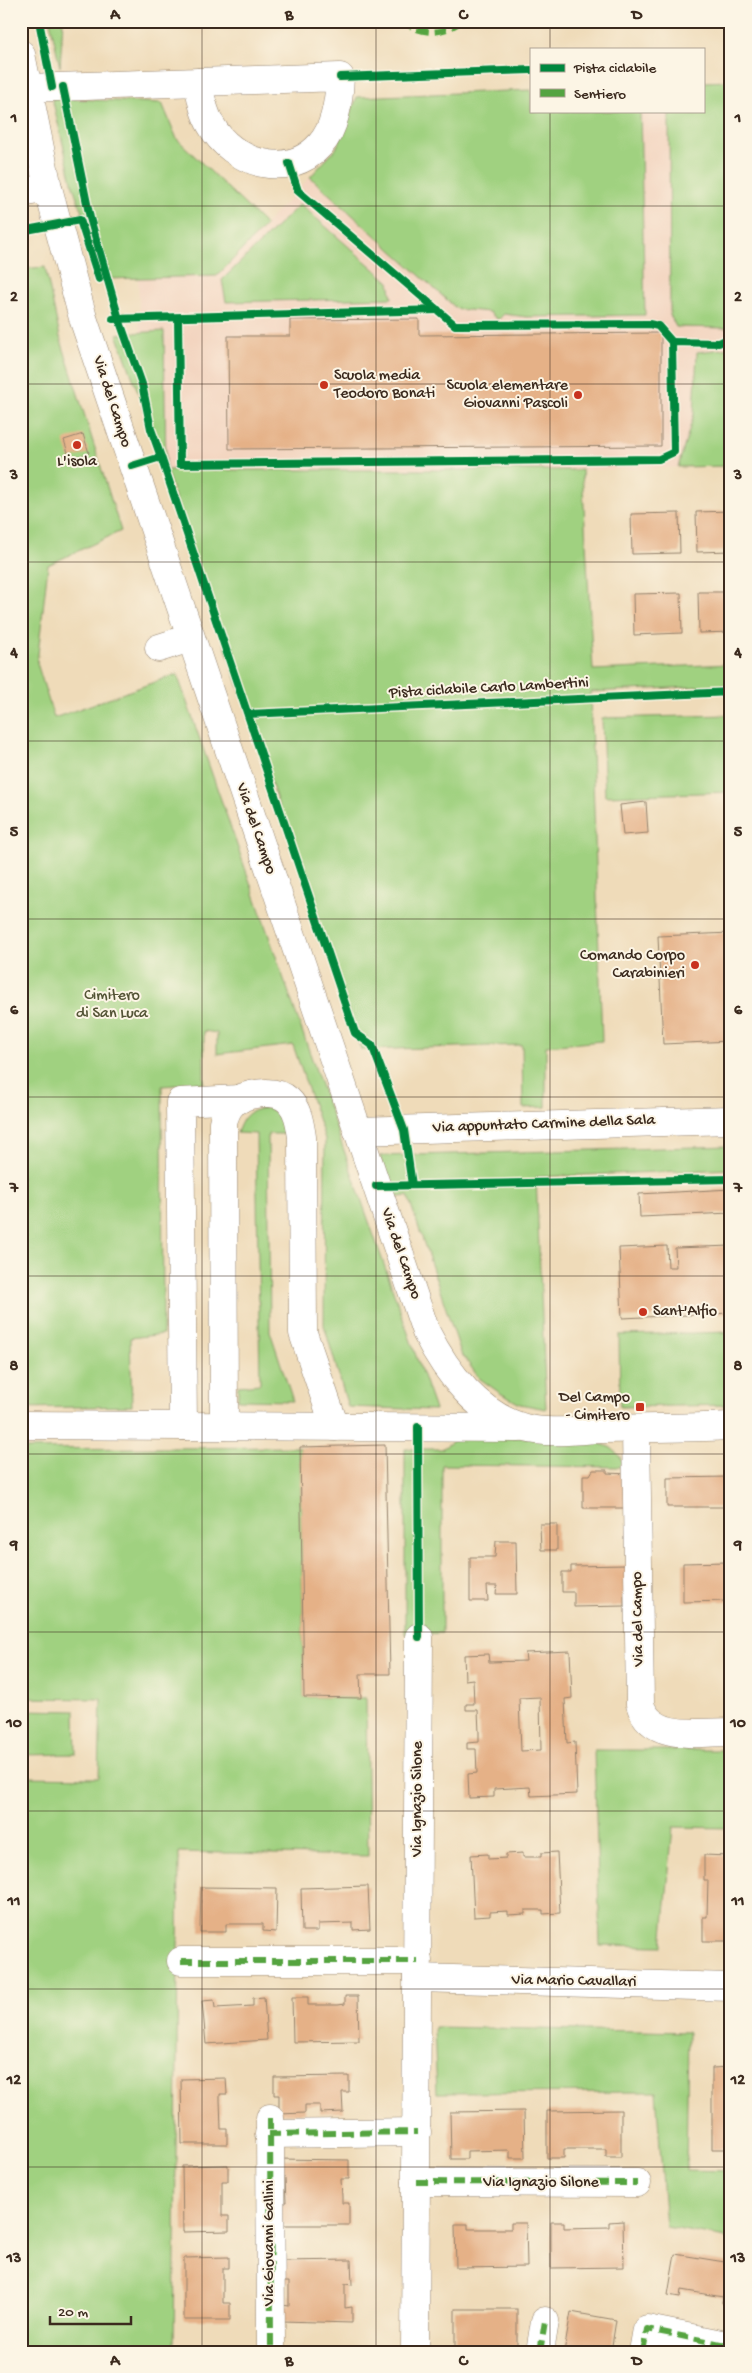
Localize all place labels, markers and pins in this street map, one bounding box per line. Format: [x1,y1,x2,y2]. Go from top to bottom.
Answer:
place label: Scuola media Teodoro Bonati [333,367,435,404]
place label: Scuola elementare Giovanni Pascoli [447,377,569,414]
marker: Scuola media Teodoro Bonati [318,379,330,391]
marker: Scuola elementare Giovanni Pascoli [572,389,584,401]
marker: L'isola [71,439,83,451]
place label: L'isola [57,453,98,472]
place label: Comando Corpo Carabinieri [580,947,685,984]
marker: Comando Corpo Carabinieri [689,959,701,971]
place label: Sant'Alfio [653,1303,717,1322]
marker: Sant'Alfio [637,1306,649,1318]
place label: Del Campo - Cimitero [558,1389,630,1426]
marker: Del Campo - Cimitero [634,1401,646,1413]

